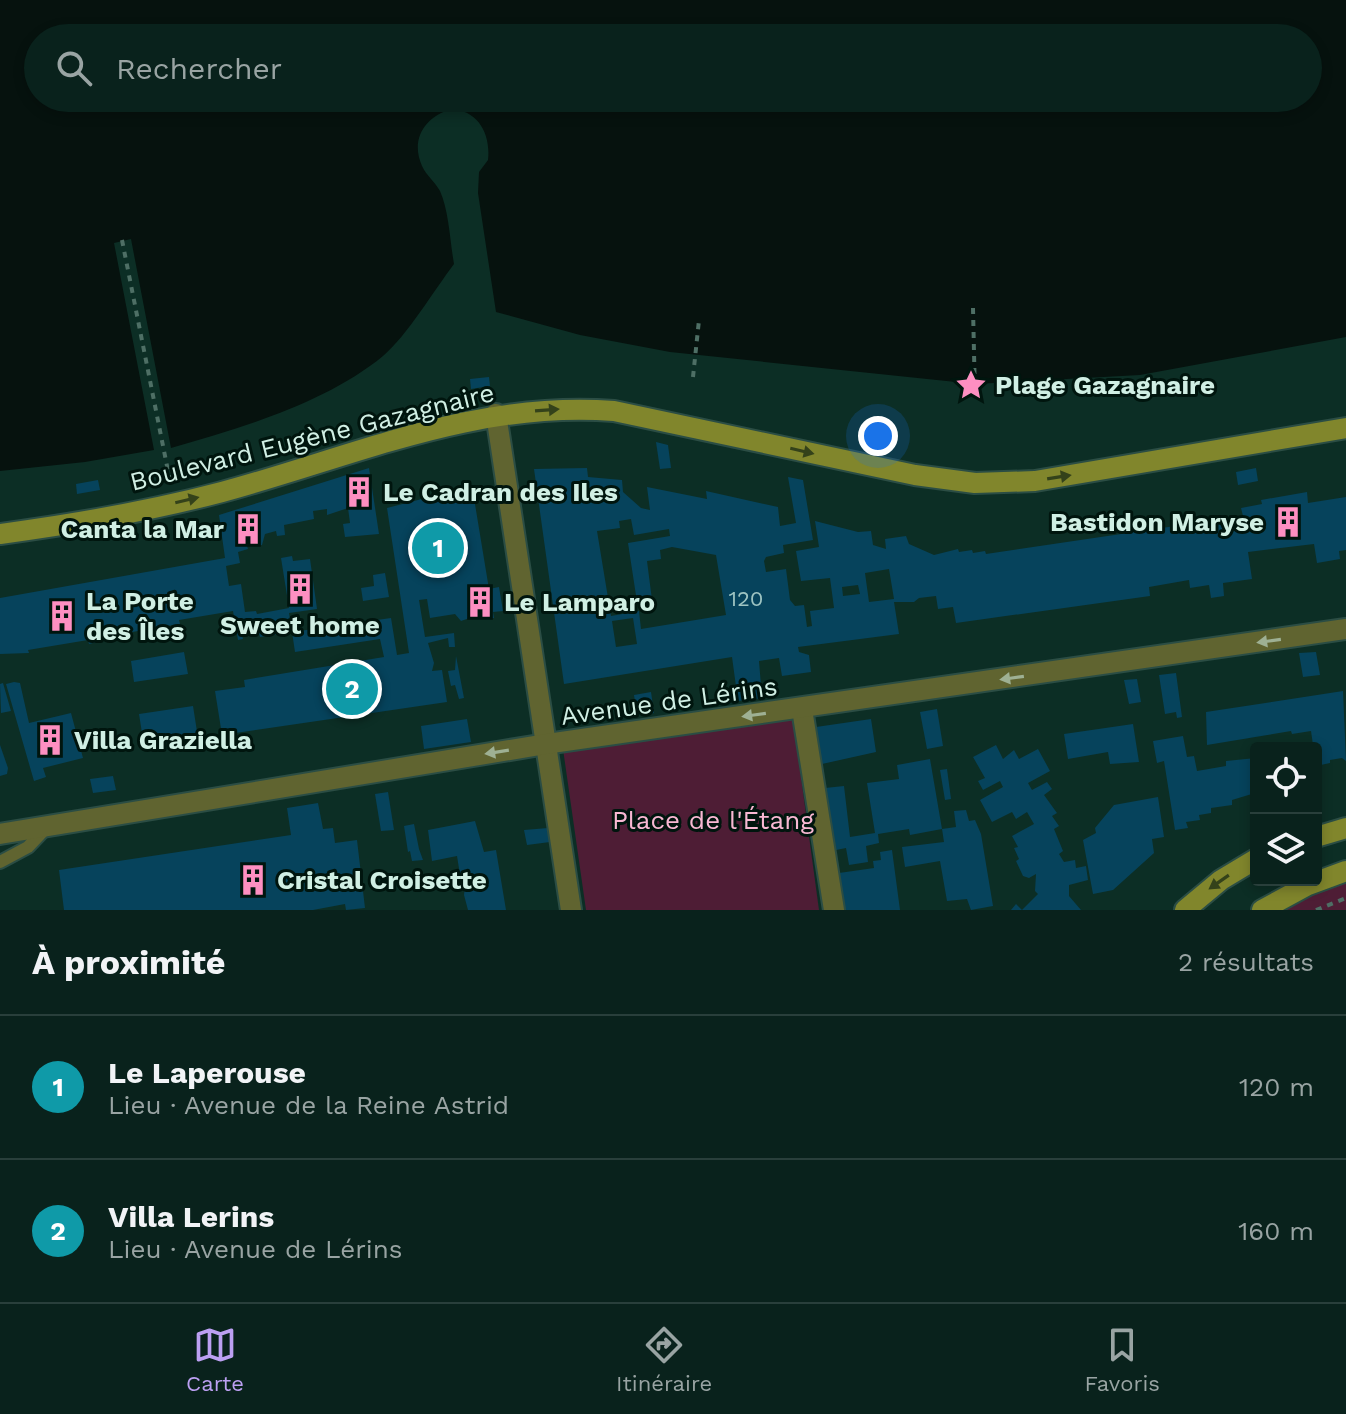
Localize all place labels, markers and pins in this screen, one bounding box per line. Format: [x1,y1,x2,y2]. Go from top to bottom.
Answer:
place icon: Plage Gazagnaire [954,368,988,402]
place label: Plage Gazagnaire [995,370,1215,400]
building icon: Le Cadran des Iles [342,475,376,509]
place label: Le Cadran des Iles [383,477,618,507]
building icon: Bastidon Maryse [1271,505,1305,539]
place label: Bastidon Maryse [1050,507,1264,537]
building icon: Canta la Mar [231,512,265,546]
place label: Canta la Mar [61,514,225,544]
pin: 1 [412,518,464,578]
building icon: Sweet home [283,572,317,606]
building icon: Le Lamparo [463,585,497,619]
place label: La Porte des Îles [86,586,194,646]
place label: Le Lamparo [504,587,655,617]
building icon: La Porte des Îles [45,599,79,633]
place label: Sweet home [220,610,380,640]
pin: 2 [326,659,378,719]
building icon: Villa Graziella [33,723,67,757]
place label: Villa Graziella [74,725,252,755]
building icon: Cristal Croisette [236,863,270,897]
place label: Cristal Croisette [277,865,487,895]

